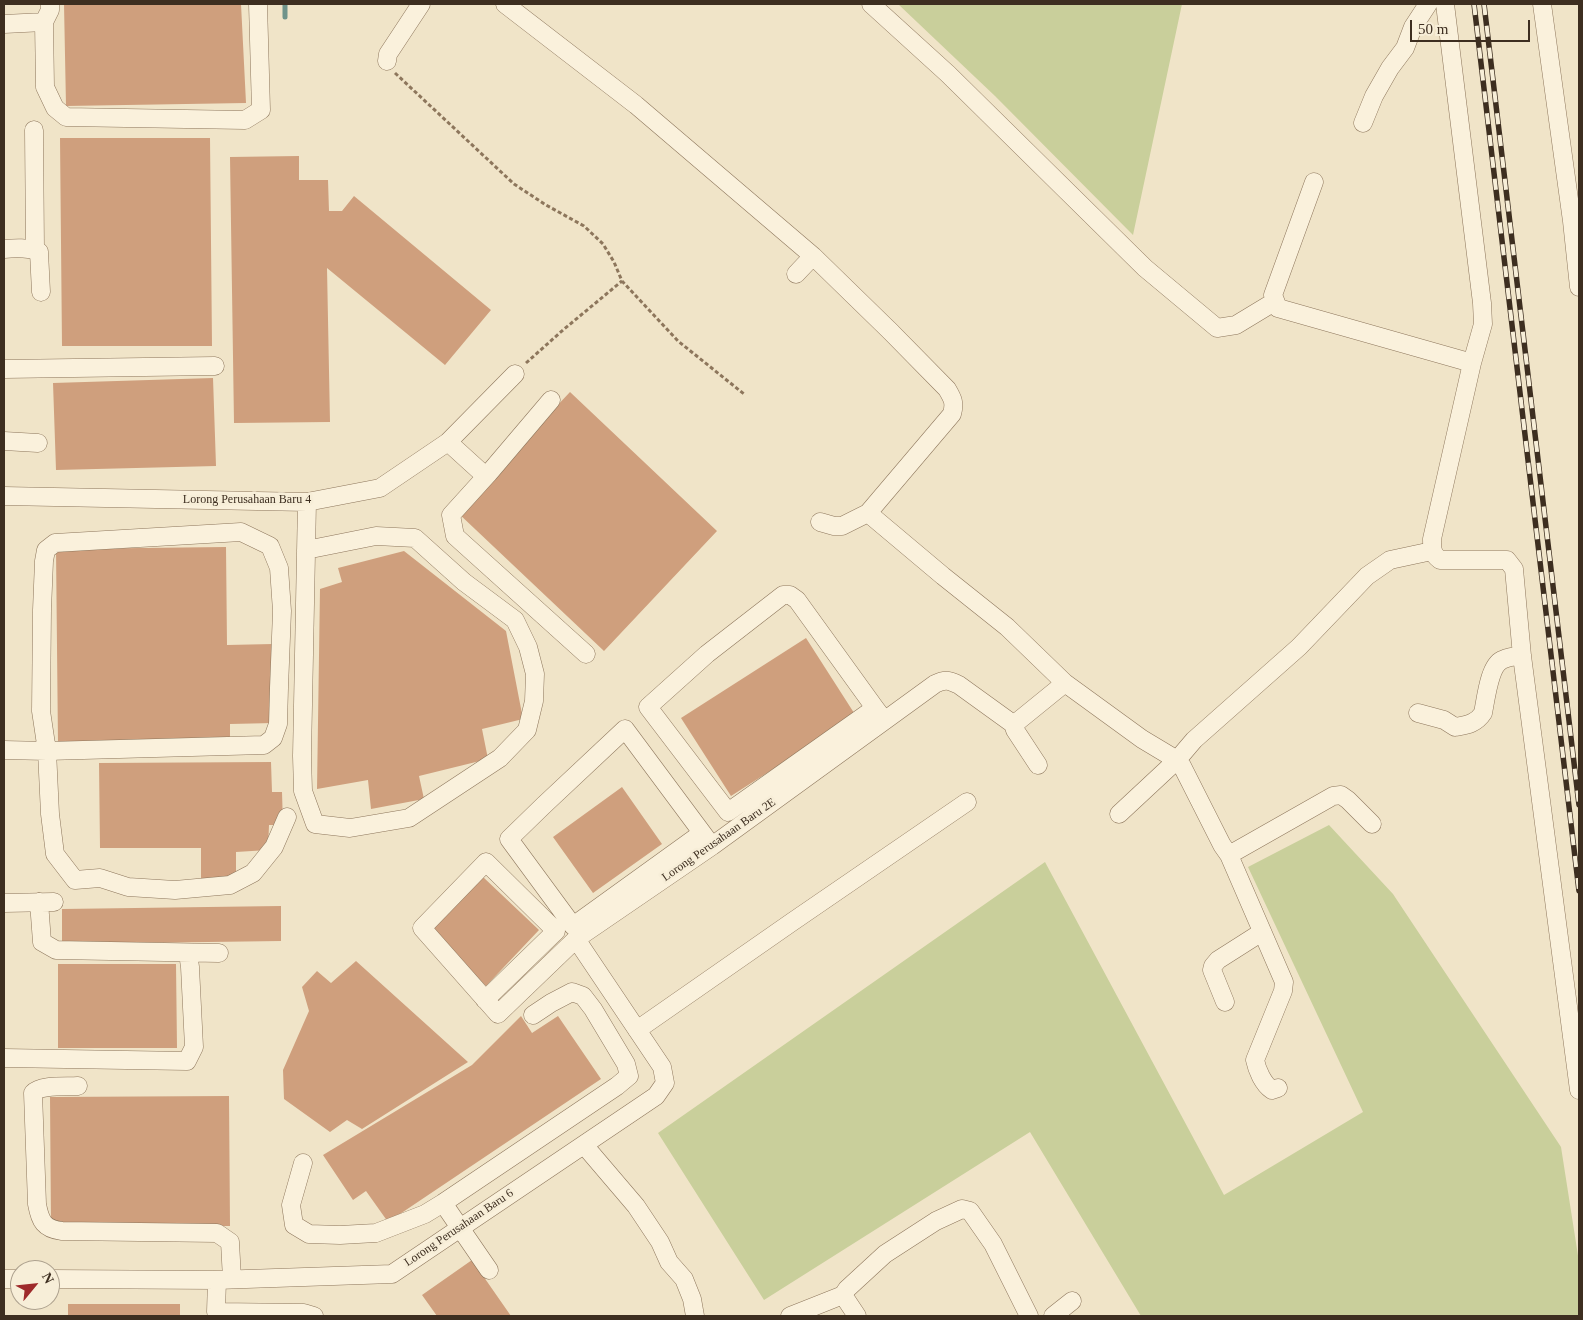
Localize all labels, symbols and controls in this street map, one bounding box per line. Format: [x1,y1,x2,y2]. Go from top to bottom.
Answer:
scale bar [1413,10,1533,42]
text: 50 m [1418,21,1448,37]
street label: Lorong Perusahaan Baru 4 [183,493,311,507]
street label: Lorong Perusahaan Baru 2E [659,795,779,885]
street label: Lorong Perusahaan Baru 6 [402,1186,516,1270]
north arrow [10,1260,60,1310]
text: N [39,1270,57,1286]

